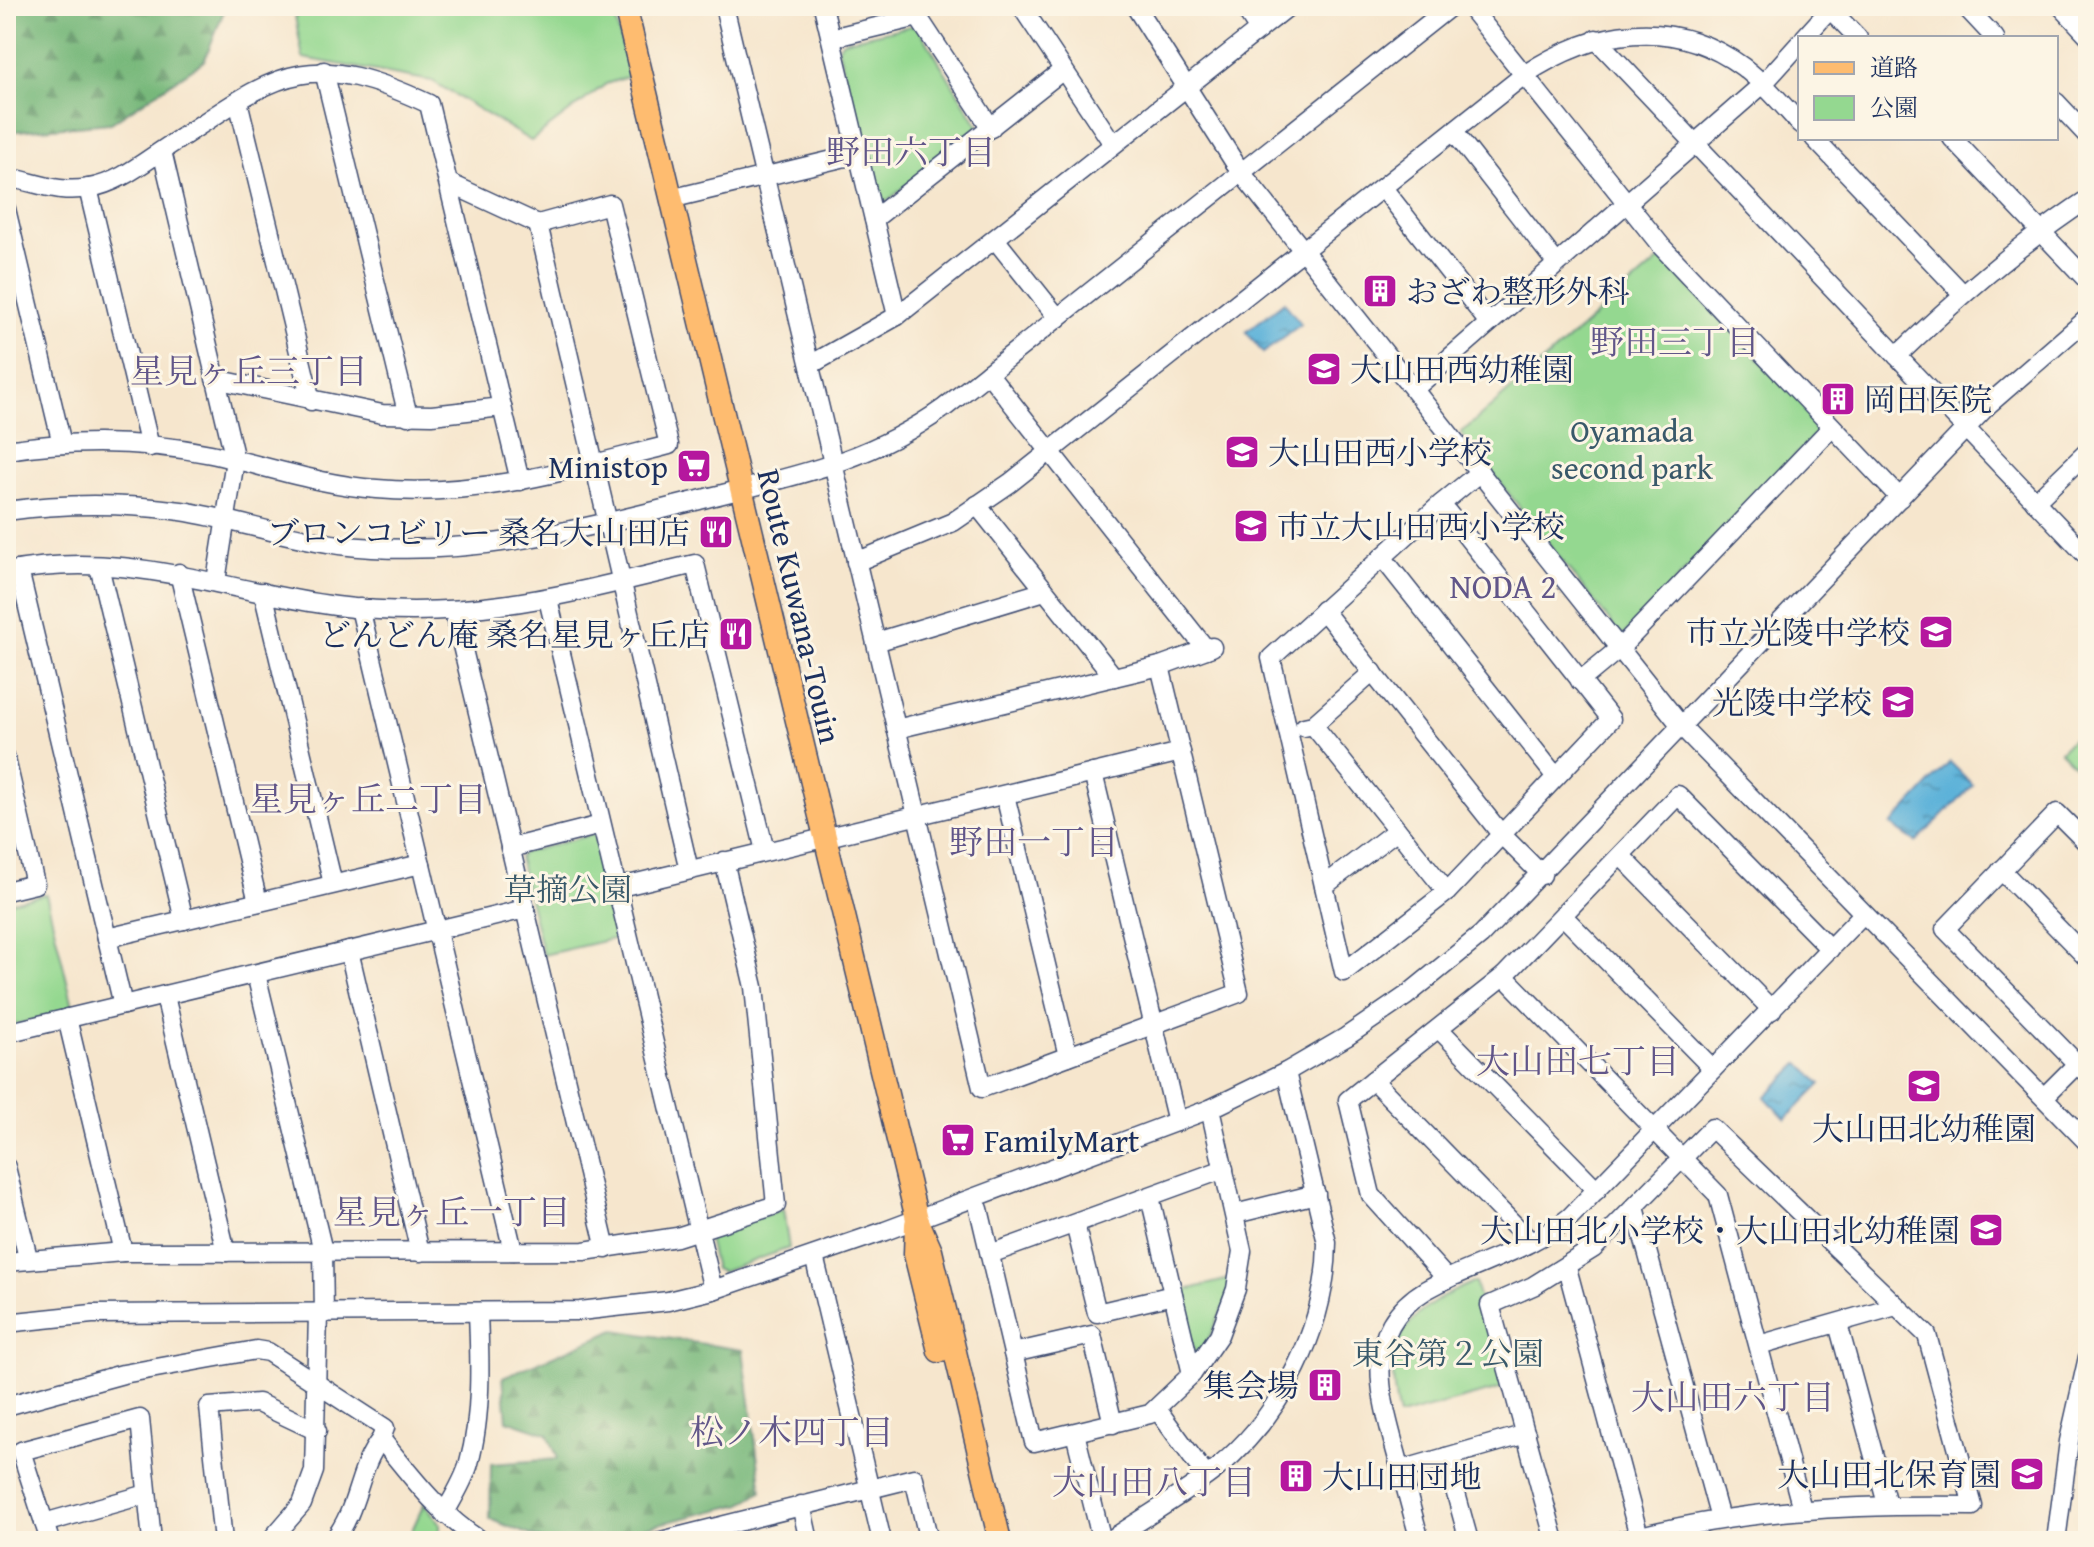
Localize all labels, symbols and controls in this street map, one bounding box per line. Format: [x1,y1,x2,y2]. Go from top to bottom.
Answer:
legend [1798,36,2058,140]
text: 道路 [1870,50,1918,85]
text: 公園 [1870,90,1918,125]
district label: 野田六丁目 [826,127,996,176]
place label: おざわ整形外科 [1406,268,1630,315]
building icon: おざわ整形外科 [1361,272,1399,310]
district label: 野田三丁目 [1590,317,1760,366]
district label: 星見ヶ丘三丁目 [130,346,368,395]
place label: 大山田西幼稚園 [1350,346,1574,393]
school or university icon: 大山田西幼稚園 [1305,350,1343,388]
place label: 岡田医院 [1864,376,1992,423]
building icon: 岡田医院 [1819,380,1857,418]
park label: Oyamada second park [1551,407,1714,491]
place label: 大山田西小学校 [1268,429,1492,476]
school or university icon: 大山田西小学校 [1223,433,1261,471]
place label: Ministop [548,443,668,490]
supermarket icon: Ministop [675,447,713,485]
street label: Route Kuwana-Touin [746,464,854,748]
place label: 市立大山田西小学校 [1277,503,1565,550]
school or university icon: 市立大山田西小学校 [1232,507,1270,545]
place label: ブロンコビリー 桑名大山田店 [267,509,690,556]
restaurant icon: ブロンコビリー 桑名大山田店 [697,513,735,551]
district label: NODA 2 [1449,561,1557,610]
place label: 市立光陵中学校 [1686,609,1910,656]
place label: どんどん庵 桑名星見ヶ丘店 [319,611,710,658]
school or university icon: 市立光陵中学校 [1917,613,1955,651]
restaurant icon: どんどん庵 桑名星見ヶ丘店 [717,615,755,653]
place label: 光陵中学校 [1712,679,1872,726]
school or university icon: 光陵中学校 [1879,683,1917,721]
district label: 星見ヶ丘二丁目 [249,774,487,823]
district label: 野田一丁目 [949,817,1119,866]
park label: 草摘公園 [504,866,632,913]
district label: 大山田七丁目 [1476,1036,1680,1085]
school or university icon: 大山田北幼稚園 [1905,1067,1943,1105]
place label: 大山田北幼稚園 [1812,1105,2036,1152]
place label: FamilyMart [984,1117,1139,1164]
supermarket icon: FamilyMart [939,1121,977,1159]
district label: 星見ヶ丘一丁目 [333,1187,571,1236]
place label: 大山田北小学校・大山田北幼稚園 [1480,1207,1960,1254]
school or university icon: 大山田北小学校・大山田北幼稚園 [1967,1211,2005,1249]
park label: 東谷第２公園 [1352,1330,1544,1377]
place label: 集会場 [1203,1362,1299,1409]
building icon: 集会場 [1306,1366,1344,1404]
district label: 大山田六丁目 [1631,1372,1835,1421]
district label: 松ノ木四丁目 [690,1407,894,1456]
place label: 大山田北保育園 [1777,1451,2001,1498]
place label: 大山田団地 [1322,1453,1482,1500]
school or university icon: 大山田北保育園 [2008,1455,2046,1493]
district label: 大山田八丁目 [1052,1457,1256,1506]
building icon: 大山田団地 [1277,1457,1315,1495]

